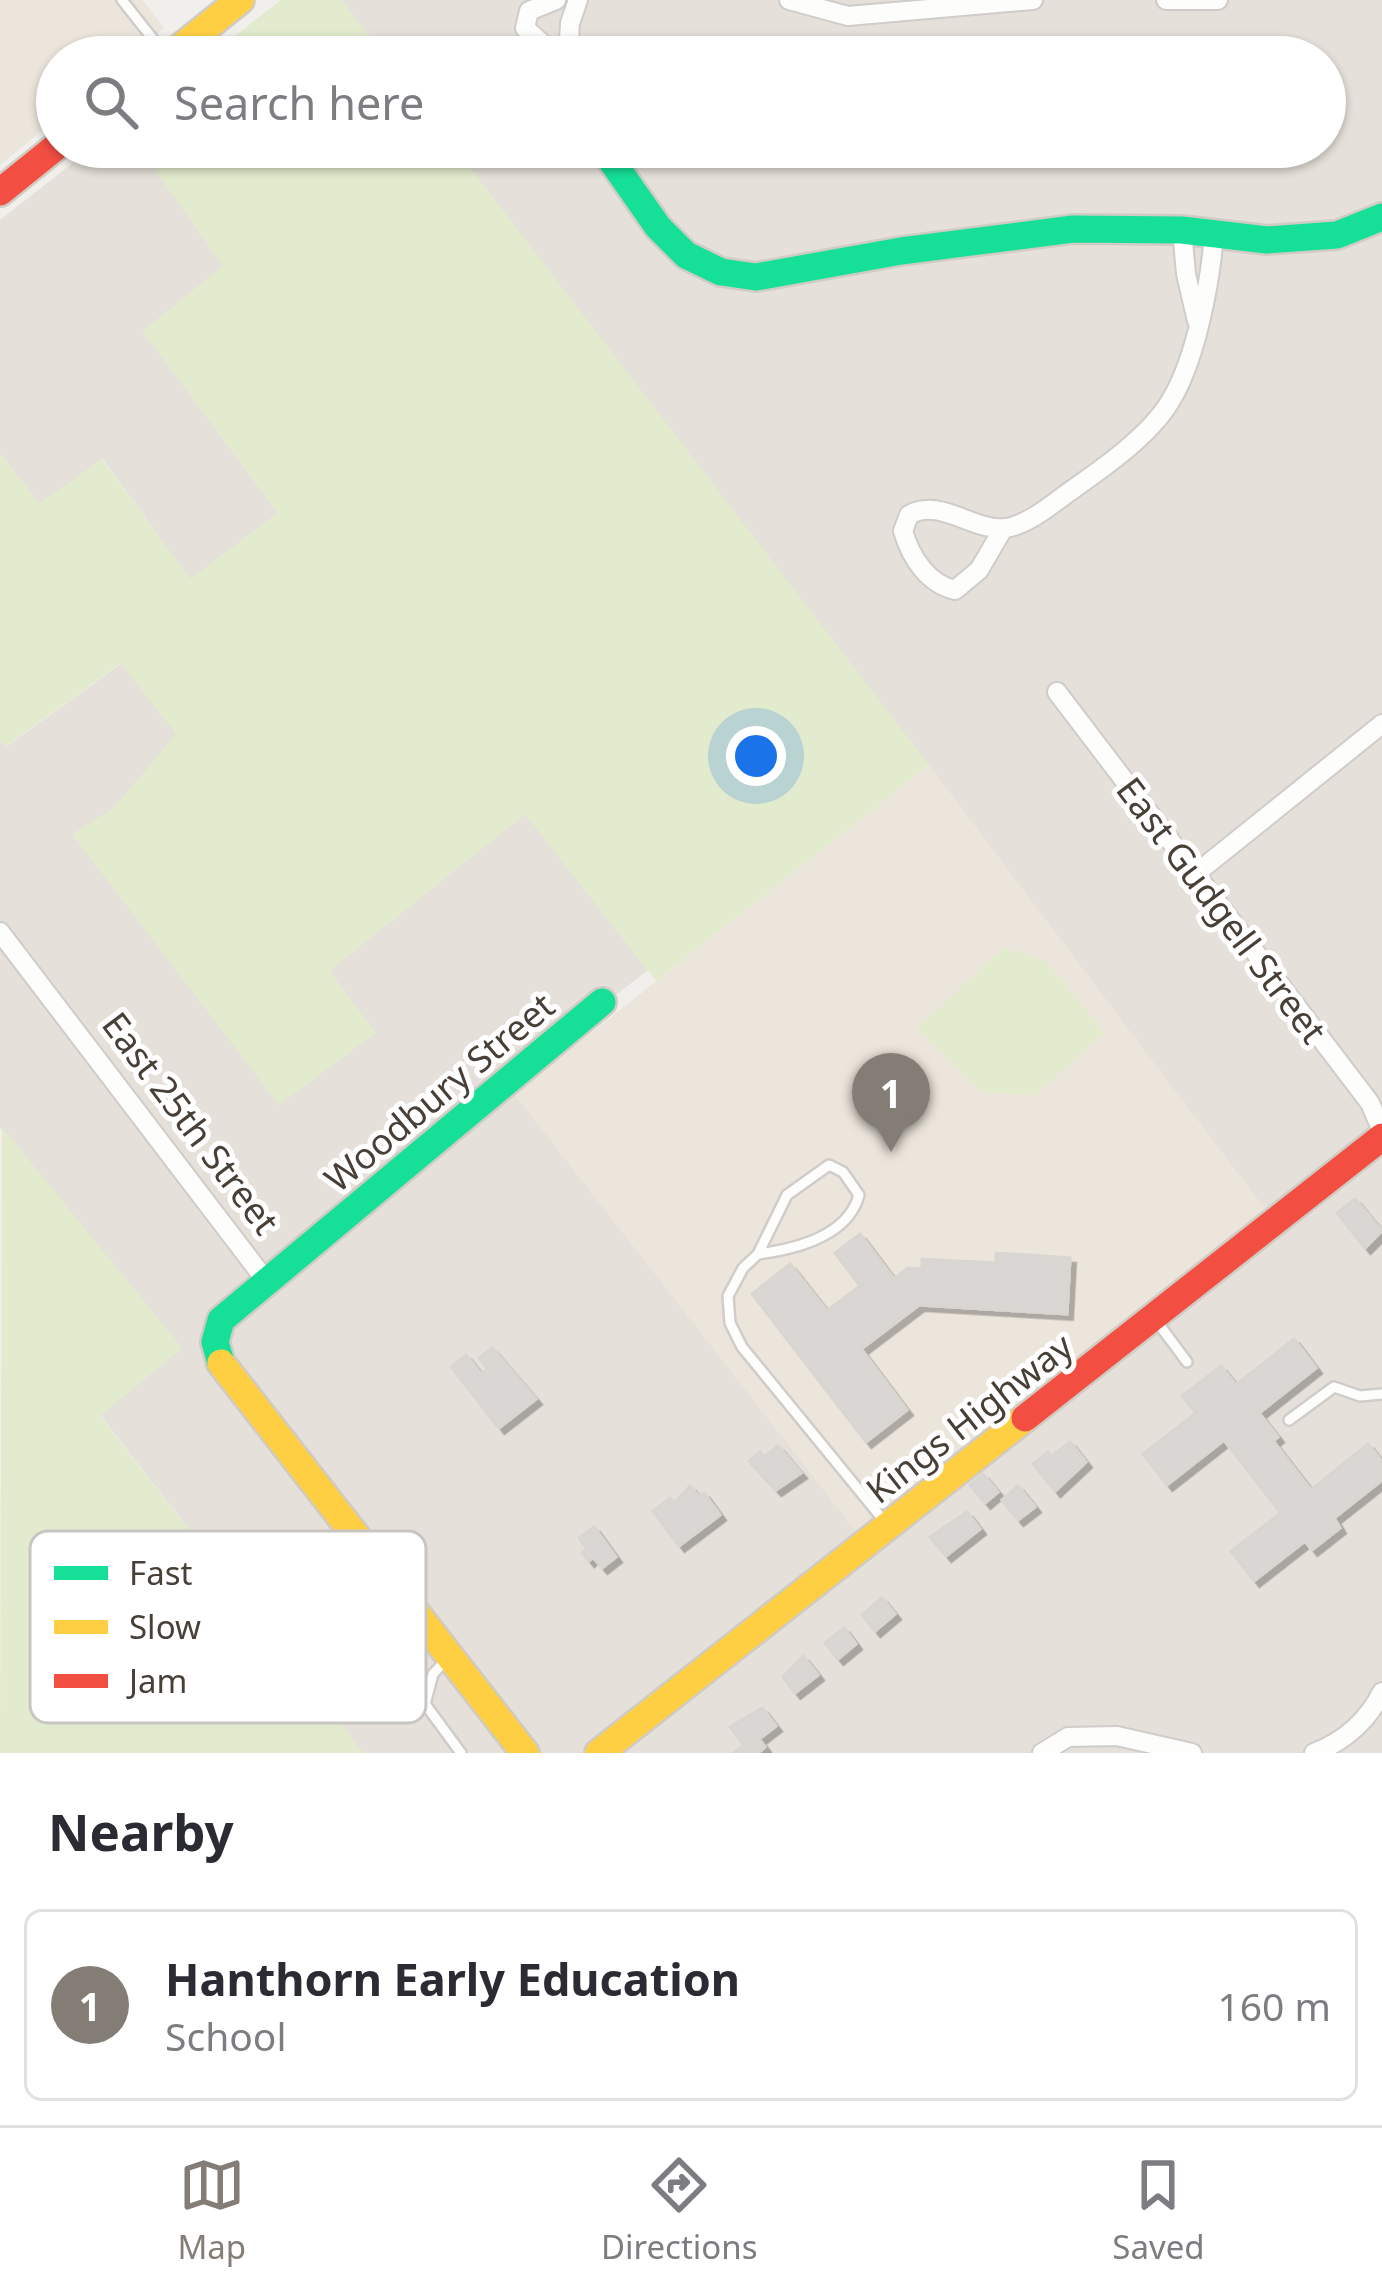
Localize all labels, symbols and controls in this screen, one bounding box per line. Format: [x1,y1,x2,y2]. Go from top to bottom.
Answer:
search box [36,36,1346,168]
icon: search [78,69,144,135]
text: Search here [174,72,424,133]
your location [726,726,786,786]
street label: East Gudgell Street [1106,767,1338,1053]
street label: Woodbury Street [314,981,564,1203]
street label: East 25th Street [91,1002,291,1244]
pin: 1 [852,1053,930,1152]
street label: Kings Highway [856,1321,1083,1514]
legend [30,1531,426,1723]
text: Fast [129,1550,192,1595]
text: Slow [129,1604,201,1649]
text: Jam [126,1658,187,1703]
text: Nearby [48,1796,234,1866]
text: Hanthorn Early Education [165,1948,740,2009]
text: 1 [79,1979,101,2032]
text: 160 m [1217,1979,1331,2032]
text: School [165,2009,287,2062]
tab: Map [177,2152,246,2269]
tab: Directions [601,2152,758,2269]
tab: Saved [1112,2152,1205,2269]

